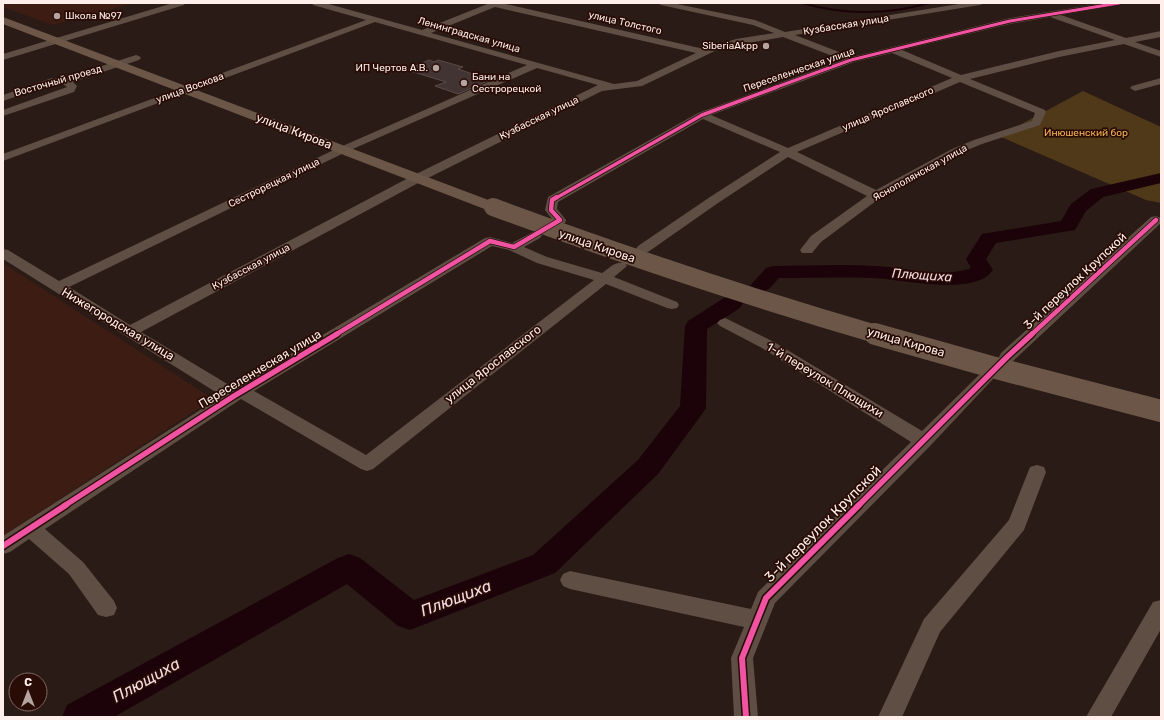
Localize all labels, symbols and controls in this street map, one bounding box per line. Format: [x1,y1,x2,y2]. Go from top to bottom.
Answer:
street label: улица Толстого [587,9,663,37]
place label: Школа №97 [65,10,122,22]
marker: Школа №97 [52,11,62,21]
street label: Кузбасская улица [802,12,890,38]
street label: Ленинградская улица [417,15,521,55]
place label: SiberiaAkpp [702,40,758,52]
marker: SiberiaAkpp [761,41,771,51]
street label: Переселенческая улица [742,45,856,95]
place label: ИП Чертов А.В. [356,62,428,74]
street label: Восточный проезд [13,63,103,99]
marker: ИП Чертов А.В. [431,63,441,73]
street label: улица Воскова [155,70,225,106]
place label: Бани на Сестрорецкой [472,71,541,95]
marker: Бани на Сестрорецкой [459,78,469,88]
street label: улица Ярославского [840,84,936,134]
street label: Кузбасская улица [498,94,580,142]
street label: улица Кирова [254,110,334,152]
park label: Инюшенский бор [1044,127,1128,139]
street label: Яснополянская улица [871,142,969,204]
street label: Сестрорецкая улица [226,156,322,210]
street label: улица Кирова [557,226,637,266]
street label: 3-й переулок Крупской [1021,230,1129,332]
street label: Кузбасская улица [210,241,292,293]
water label: Плющиха [891,265,953,285]
street label: Нижегородская улица [59,285,177,363]
street label: улица Ярославского [442,322,544,406]
street label: улица Кирова [866,324,946,360]
street label: Переселенческая улица [196,327,324,411]
street label: 1-й переулок Плющихи [764,339,886,421]
street label: 3-й переулок Крупской [761,462,885,586]
water label: Плющиха [418,576,494,620]
water label: Плющиха [109,654,183,706]
north arrow [8,672,48,712]
text: С [24,676,32,689]

